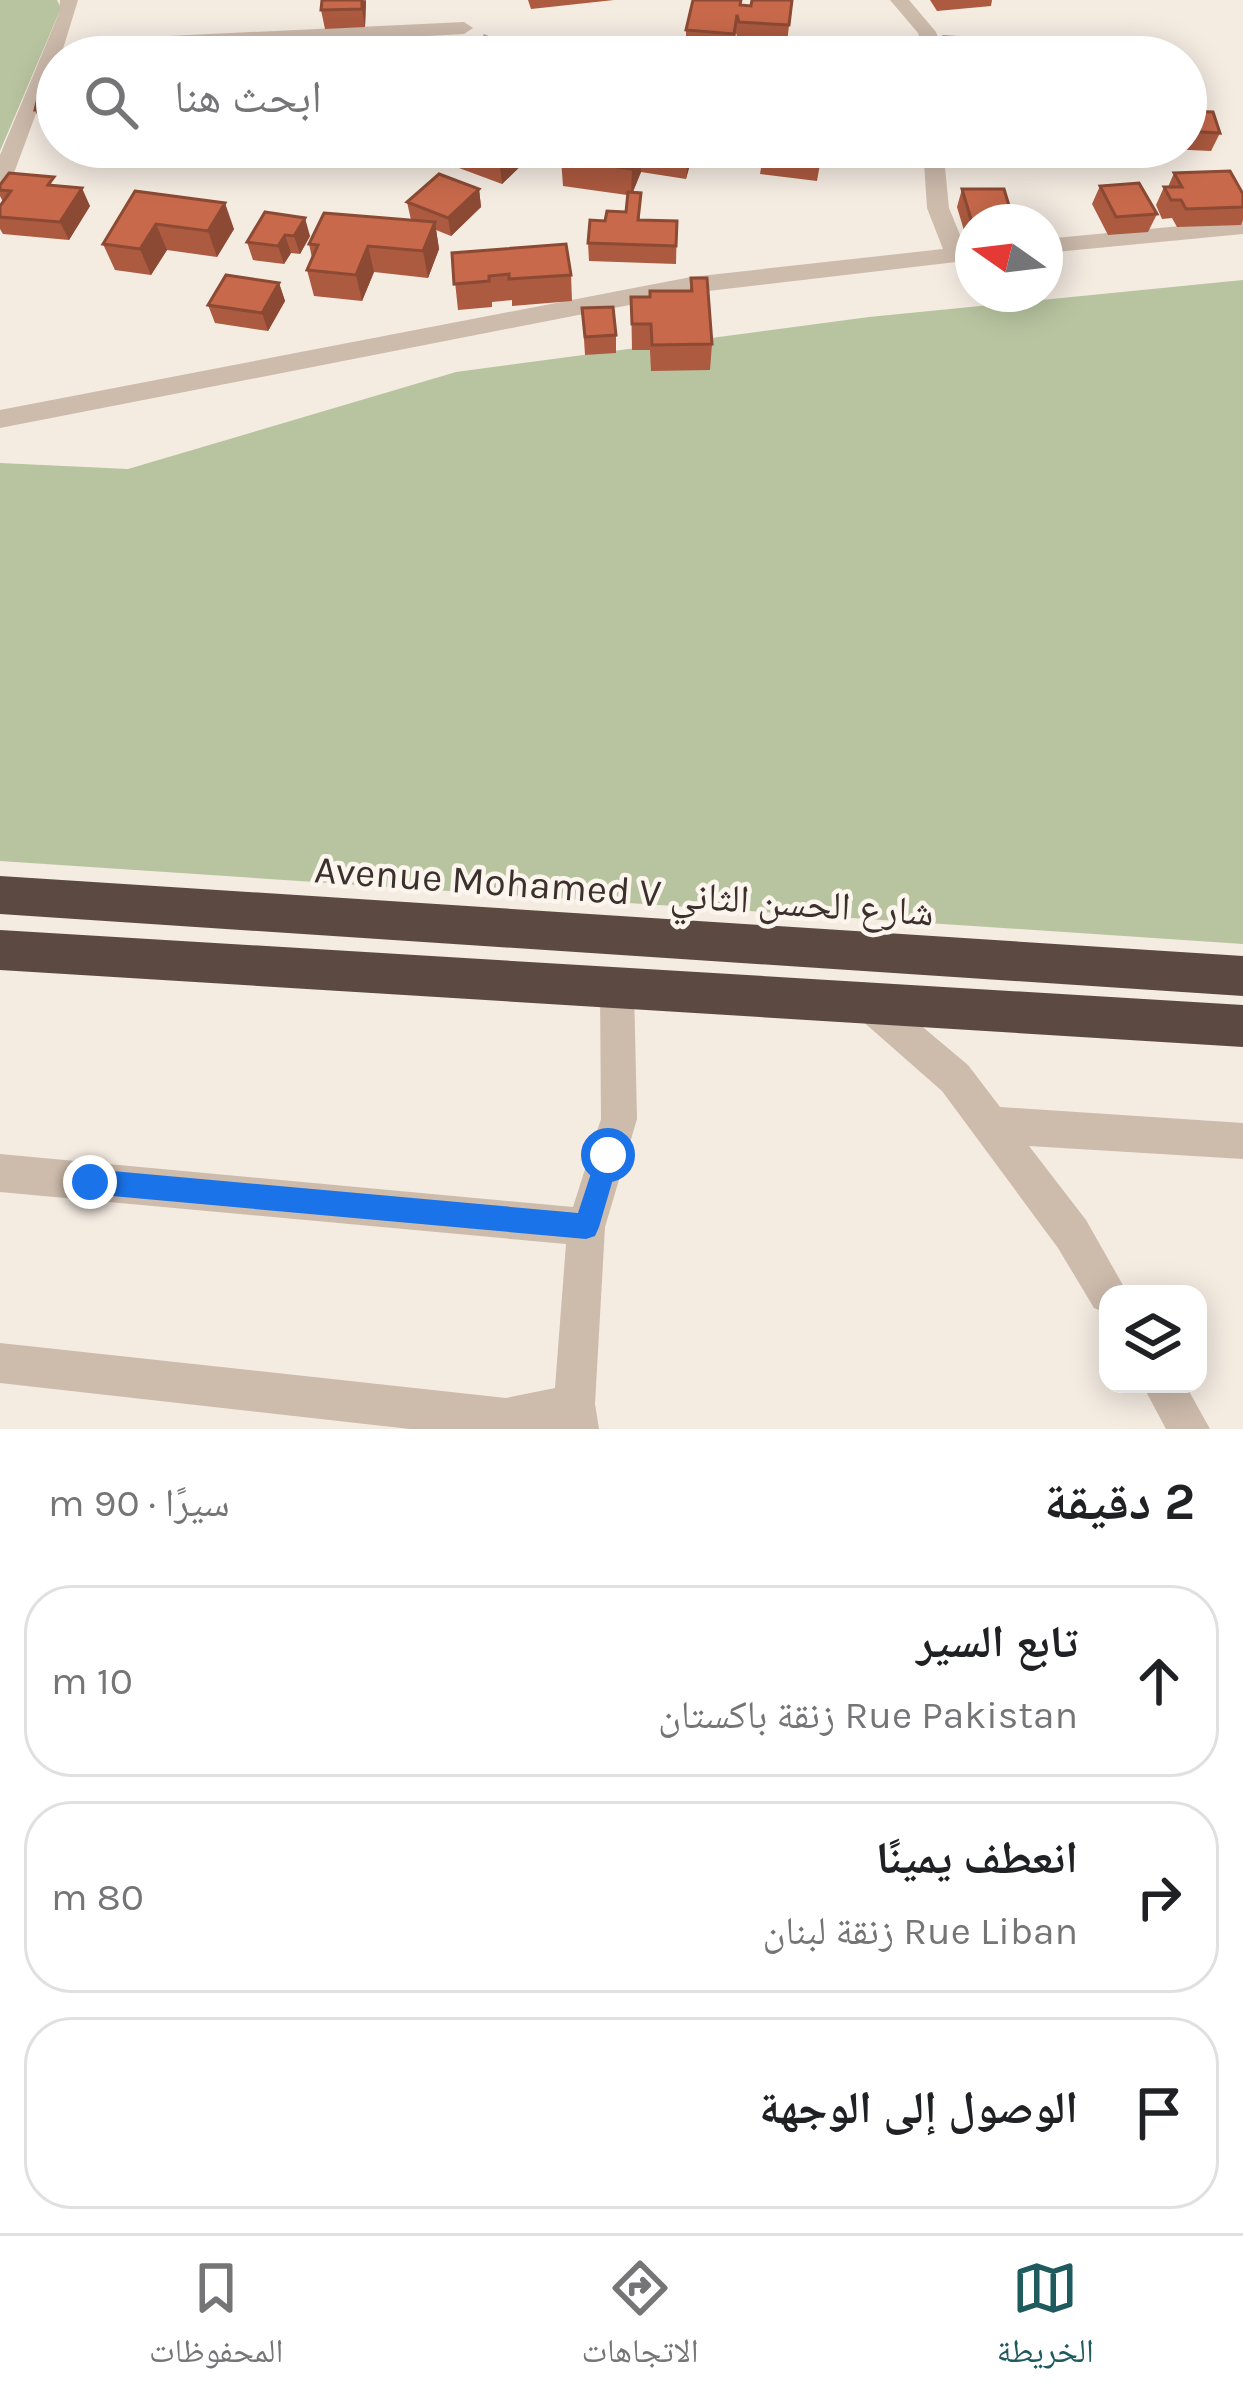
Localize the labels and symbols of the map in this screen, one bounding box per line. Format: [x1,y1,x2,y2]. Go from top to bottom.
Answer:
north arrow [955,204,1063,312]
street label: Avenue Mohamed V شارع الحسن الثاني [312,846,935,943]
route start [581,1128,635,1182]
route end [63,1155,117,1209]

